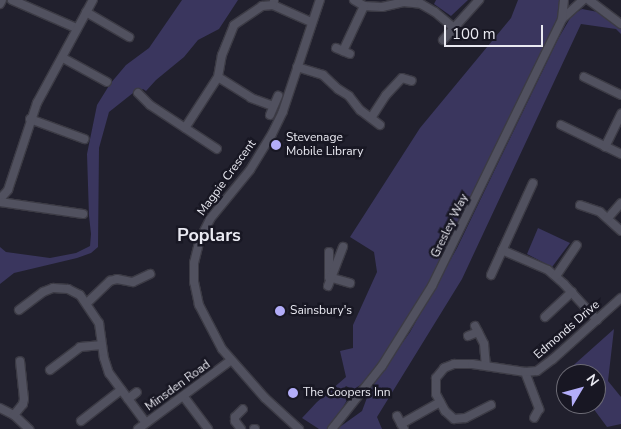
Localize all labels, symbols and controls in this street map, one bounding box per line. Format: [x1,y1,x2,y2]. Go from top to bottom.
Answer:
scale bar [446,15,545,47]
text: 100 m [452,24,496,44]
place label: Stevenage Mobile Library [286,131,363,159]
street label: Magpie Crescent [195,137,259,219]
marker: Stevenage Mobile Library [270,139,282,151]
street label: Gresley Way [428,192,472,260]
district label: Poplars [177,224,241,246]
street label: Edmonds Drive [531,298,603,362]
place label: Sainsbury's [290,304,352,318]
marker: Sainsbury's [274,305,286,317]
street label: Minsden Road [143,358,213,414]
north arrow [556,364,606,414]
text: N [582,370,603,390]
place label: The Coopers Inn [303,386,391,400]
marker: The Coopers Inn [287,387,299,399]

